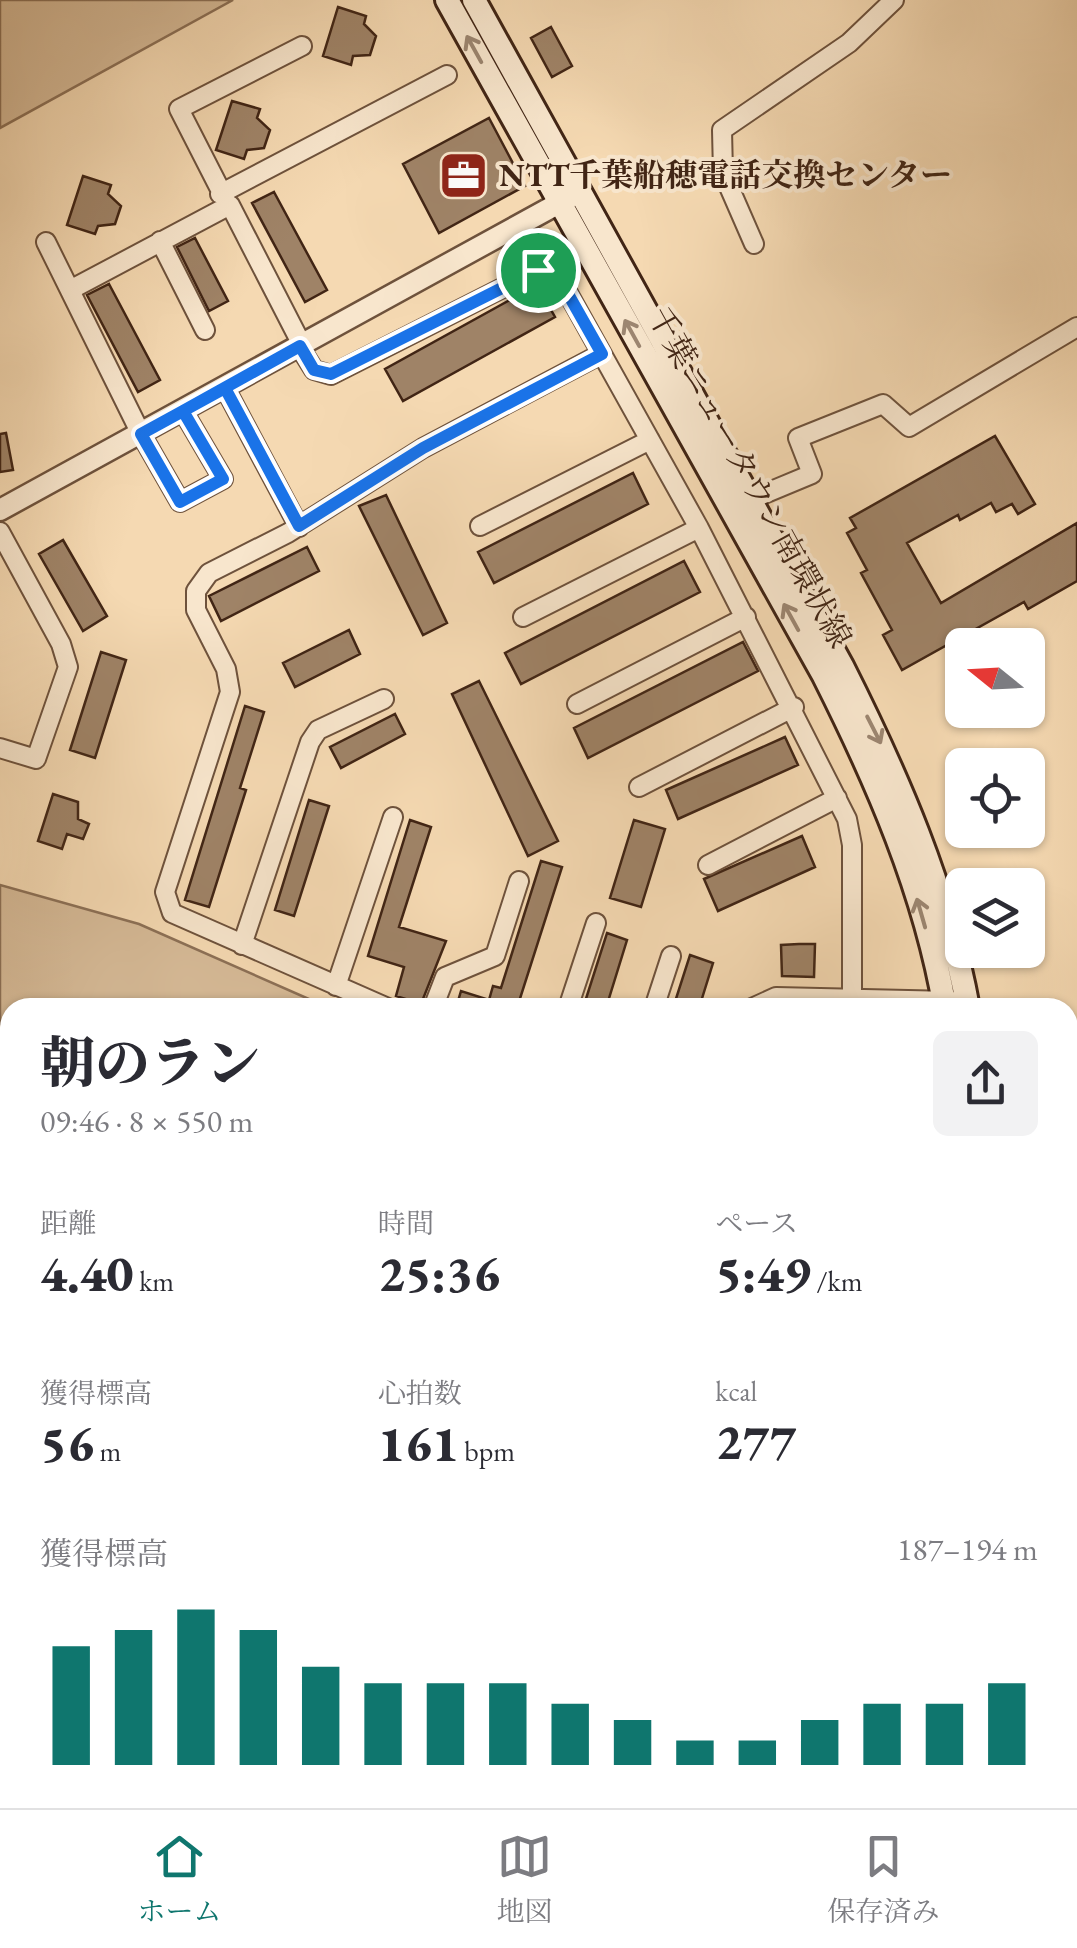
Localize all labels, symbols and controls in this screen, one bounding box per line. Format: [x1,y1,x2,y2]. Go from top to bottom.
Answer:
one-way arrow [464,35,484,64]
office icon: NTT千葉船穂電話交換センター [438,149,490,201]
place label: NTT千葉船穂電話交換センター [499,154,952,196]
pin [496,228,581,313]
icon: arrive [511,243,566,298]
street label: 千葉ニュータウン南環状線 [639,299,861,655]
one-way arrow [622,319,642,348]
one-way arrow [780,602,800,632]
north arrow [945,628,1045,728]
map controls [945,628,1045,968]
one-way arrow [865,715,884,745]
button: locate [945,748,1045,848]
button: layers [945,868,1045,968]
one-way arrow [911,898,929,929]
text: 朝のラン [40,1027,260,1098]
button: share [933,1031,1038,1136]
text: 09:46 · 8 × 550 m [40,1100,253,1142]
text: 距離 [40,1205,96,1241]
text: 時間 [378,1205,434,1241]
text: ペース [715,1205,798,1241]
text: 4.40 [40,1241,134,1306]
text: 25:36 [378,1241,500,1306]
text: 5:49 [715,1241,811,1306]
text: km [134,1263,174,1299]
text: /km [811,1263,862,1299]
text: kcal [715,1373,757,1409]
text: 獲得標高 [40,1375,152,1411]
text: 心拍数 [378,1375,462,1411]
text: 277 [715,1409,796,1474]
text: 56 [40,1411,94,1476]
text: 161 [378,1411,459,1476]
text: m [94,1433,121,1469]
text: bpm [459,1433,515,1469]
text: 187–194 m [897,1528,1038,1570]
text: 獲得標高 [40,1533,168,1575]
tab: ホーム [137,1829,222,1929]
tab: 地図 [496,1829,553,1929]
tab: 保存済み [827,1829,940,1929]

